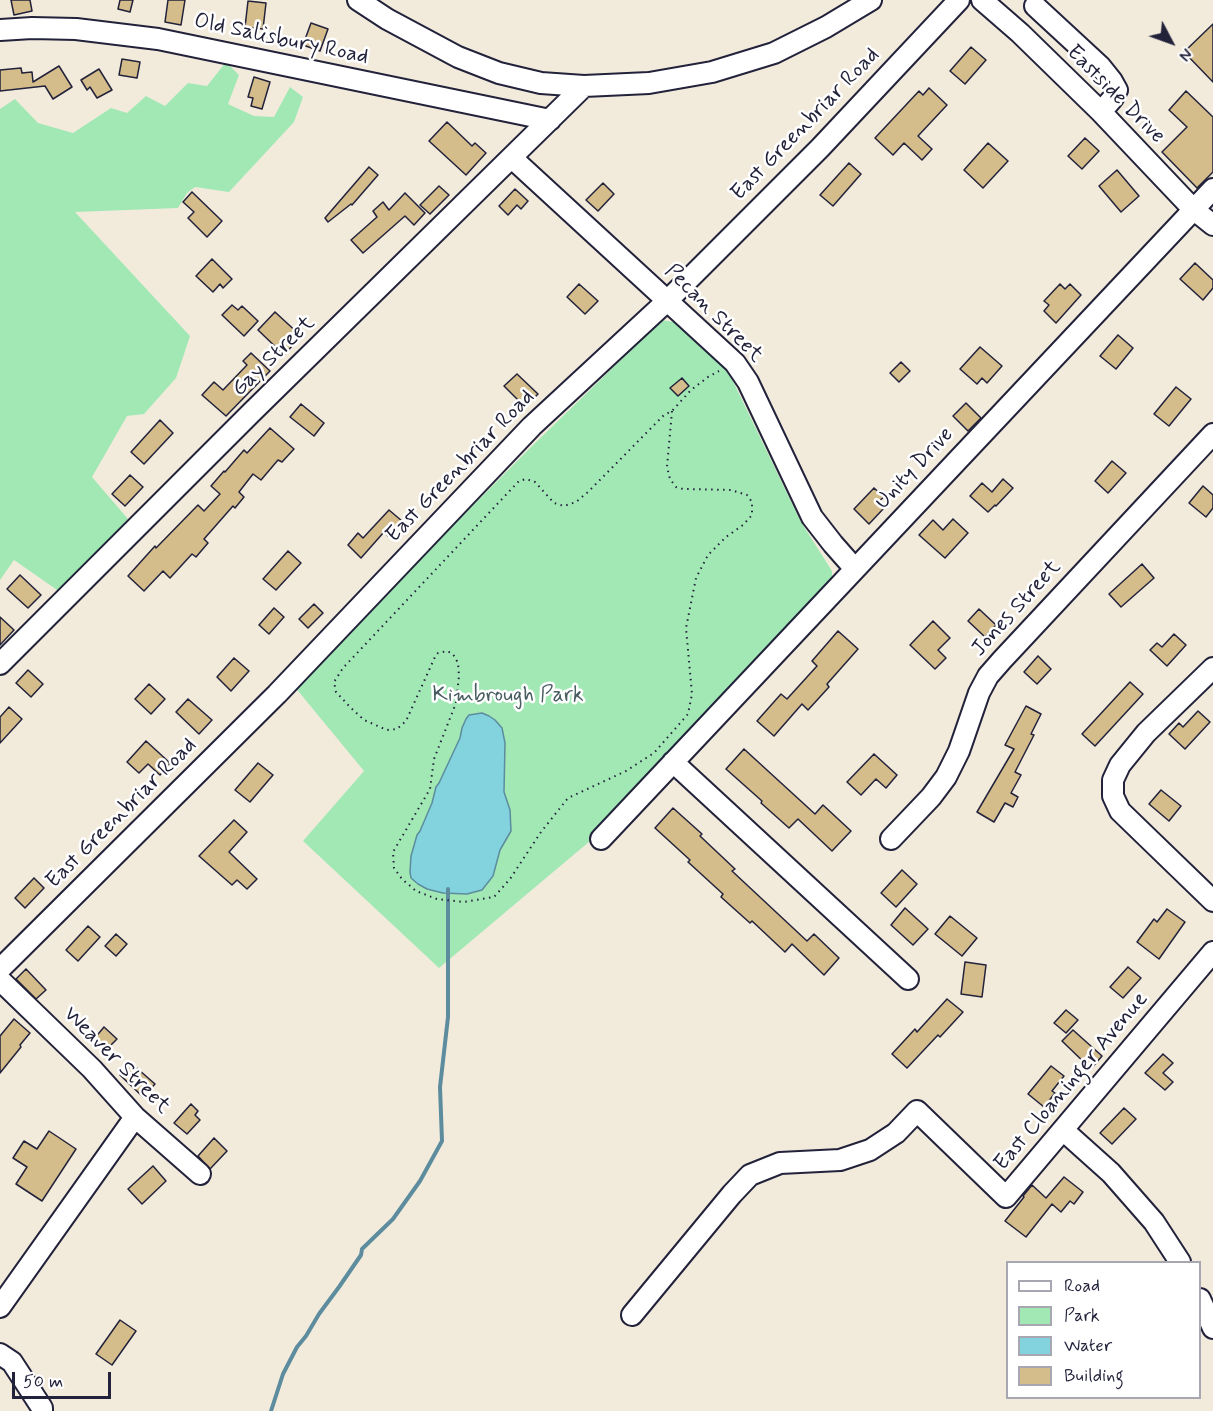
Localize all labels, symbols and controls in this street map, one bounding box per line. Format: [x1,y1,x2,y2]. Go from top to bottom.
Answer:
street label: Old Salisbury Road [191,9,371,71]
north arrow [1141,12,1201,72]
street label: Eastside Drive [1060,40,1170,150]
street label: East Greenbriar Road [726,43,886,207]
text: N [1174,43,1196,65]
street label: Pecan Street [658,259,768,369]
street label: Gay Street [227,311,321,403]
street label: East Greenbriar Road [381,385,541,549]
street label: Unity Drive [870,422,960,516]
street label: Jones Street [967,555,1067,663]
park label: Kimbrough Park [432,683,584,709]
street label: East Greenbriar Road [41,733,203,895]
street label: East Cloaninger Avenue [989,987,1155,1177]
street label: Weaver Street [57,1002,175,1120]
legend [1006,1261,1201,1399]
text: Road [1064,1274,1100,1298]
text: Park [1064,1304,1100,1328]
text: Water [1064,1334,1112,1358]
scale bar [15,1360,114,1398]
text: Building [1064,1364,1124,1388]
text: 50 m [23,1370,63,1394]

